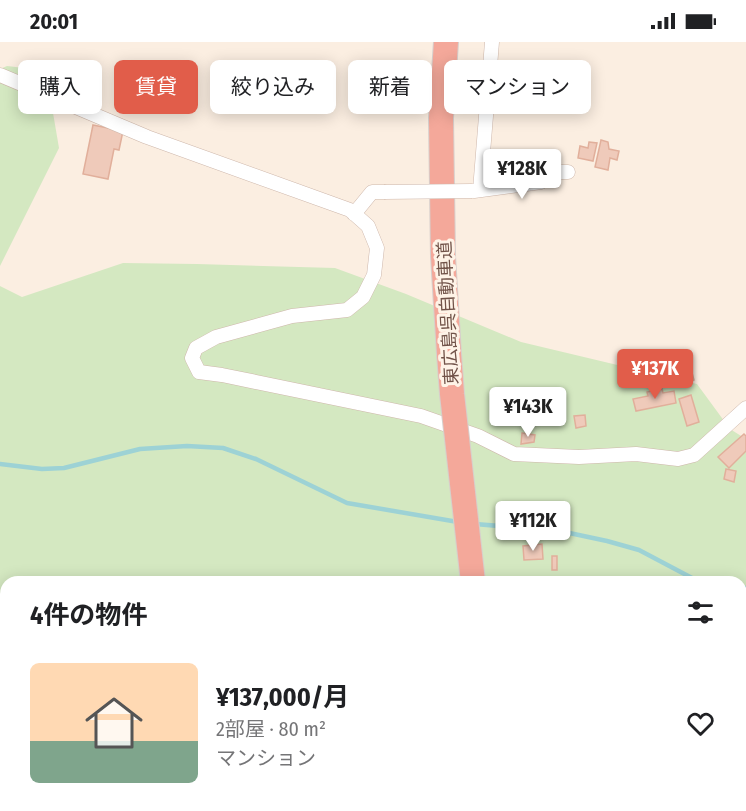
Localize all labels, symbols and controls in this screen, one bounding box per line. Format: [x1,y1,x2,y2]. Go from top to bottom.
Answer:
text: 20:01 [30,8,78,35]
chip: 購入 [18,60,102,114]
chip: 賃貸 [114,60,198,114]
chip: 絞り込み [210,60,336,114]
chip: 新着 [348,60,432,114]
chip: マンション [444,60,591,114]
pin: ¥128K [480,149,564,200]
text: ¥128K [497,156,547,180]
street label: 東広島呉自動車道 [433,241,463,385]
pin: ¥137K [613,349,697,400]
text: ¥137K [631,356,679,380]
pin: ¥143K [486,387,570,438]
text: ¥143K [503,394,553,418]
pin: ¥112K [491,501,575,552]
text: ¥112K [509,508,557,532]
icon: filters [684,596,717,629]
text: 4件の物件 [30,600,147,631]
text: ¥137,000/月 [216,682,349,713]
icon: home [78,687,150,759]
icon: heart [684,707,717,740]
text: 2部屋 · 80 m² [216,717,326,741]
text: マンション [216,746,316,770]

